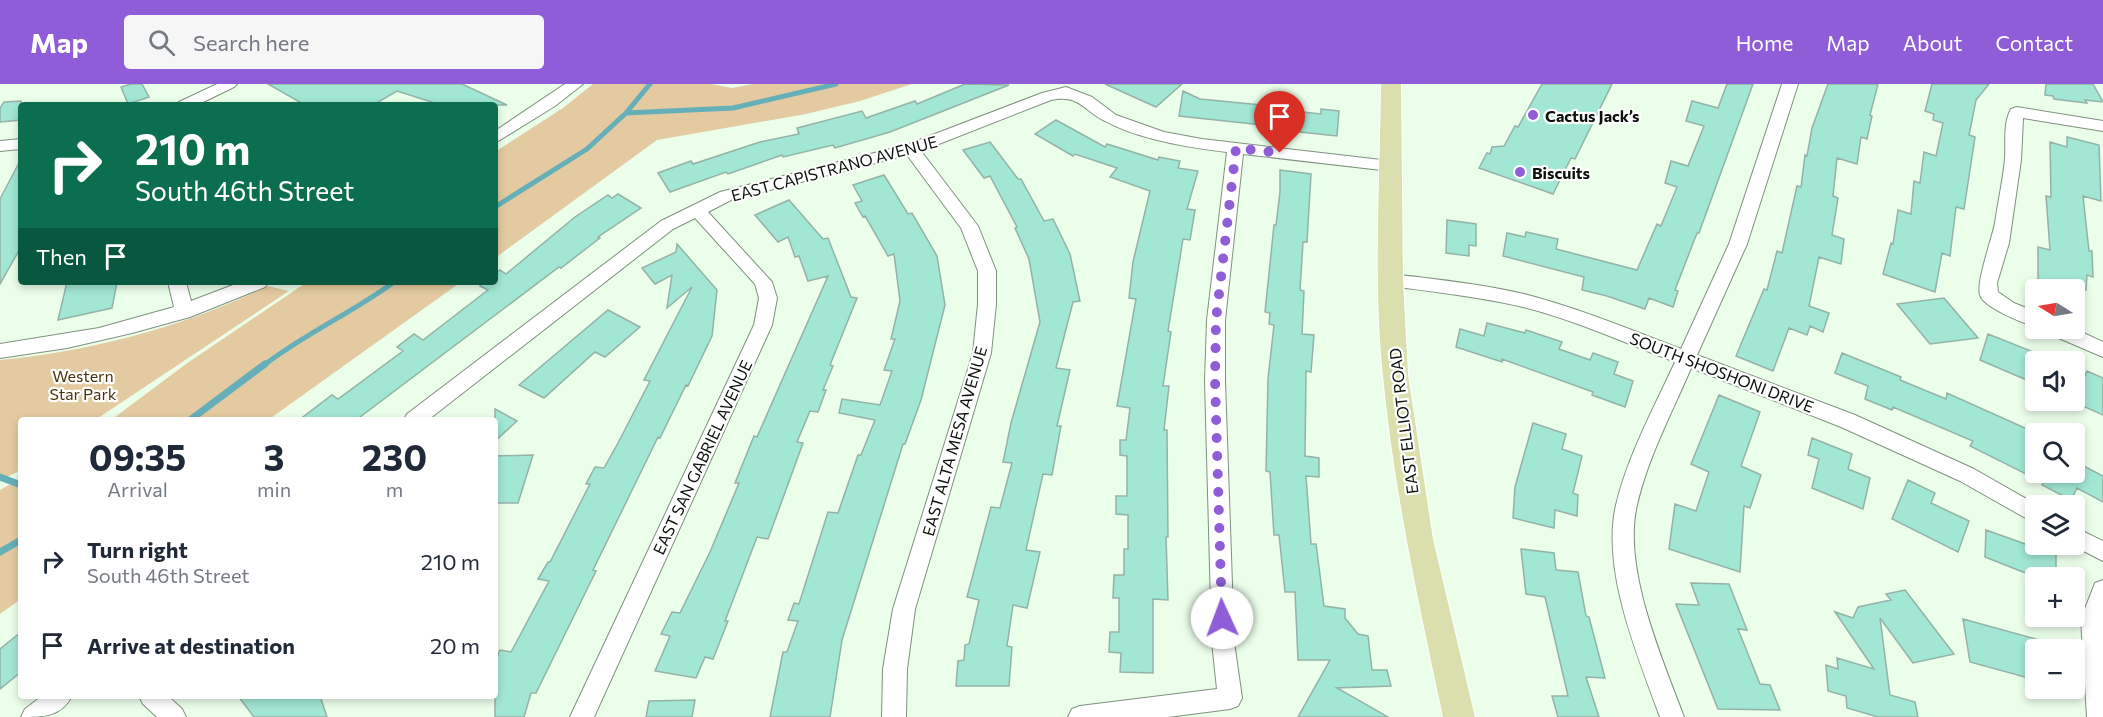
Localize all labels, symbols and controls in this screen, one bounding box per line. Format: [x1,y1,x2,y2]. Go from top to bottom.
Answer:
search box [124,15,544,69]
text: Map [30,25,88,59]
icon: search [145,26,178,59]
text: Search here [193,29,309,56]
text: Home [1736,30,1793,55]
text: Map [1826,30,1870,55]
text: About [1903,30,1962,55]
text: Contact [1995,30,2073,55]
pin [1254,91,1305,153]
icon: arrive [1263,100,1296,133]
place label: Cactus Jack’s [1545,106,1639,125]
marker: Cactus Jack’s [1526,108,1540,122]
text: 210 m [135,122,250,174]
icon: right [36,126,114,204]
street label: EAST CAPISTRANO AVENUE [729,131,939,205]
place label: Biscuits [1532,163,1590,182]
marker: Biscuits [1513,165,1527,179]
text: South 46th Street [135,174,354,207]
icon: arrive [99,240,132,273]
text: Then [36,243,87,270]
north arrow [2025,279,2085,339]
map controls [2025,279,2085,699]
street label: SOUTH SHOSHONI DRIVE [1627,328,1817,416]
street label: EAST ALTA MESA AVENUE [918,344,990,538]
street label: EAST ELLIOT ROAD [1385,347,1421,495]
button: sound [2025,351,2085,411]
street label: EAST SAN GABRIEL AVENUE [649,357,755,557]
park label: Western Star Park [49,366,117,403]
button: search [2025,423,2085,483]
text: 09:35 [89,434,186,478]
text: 3 [264,434,285,478]
text: 230 [362,434,427,478]
text: Arrival [107,477,168,501]
text: min [257,477,291,501]
text: m [386,477,403,501]
button: layers [2025,495,2085,555]
text: Turn right [87,536,188,563]
icon: right [36,545,69,578]
text: 210 m [421,548,480,575]
text: South 46th Street [87,563,250,587]
button: + [2025,567,2085,627]
position arrow [1190,586,1254,650]
icon: arrive [36,629,69,662]
text: Arrive at destination [87,632,295,659]
text: 20 m [430,632,480,659]
button: − [2025,639,2085,699]

